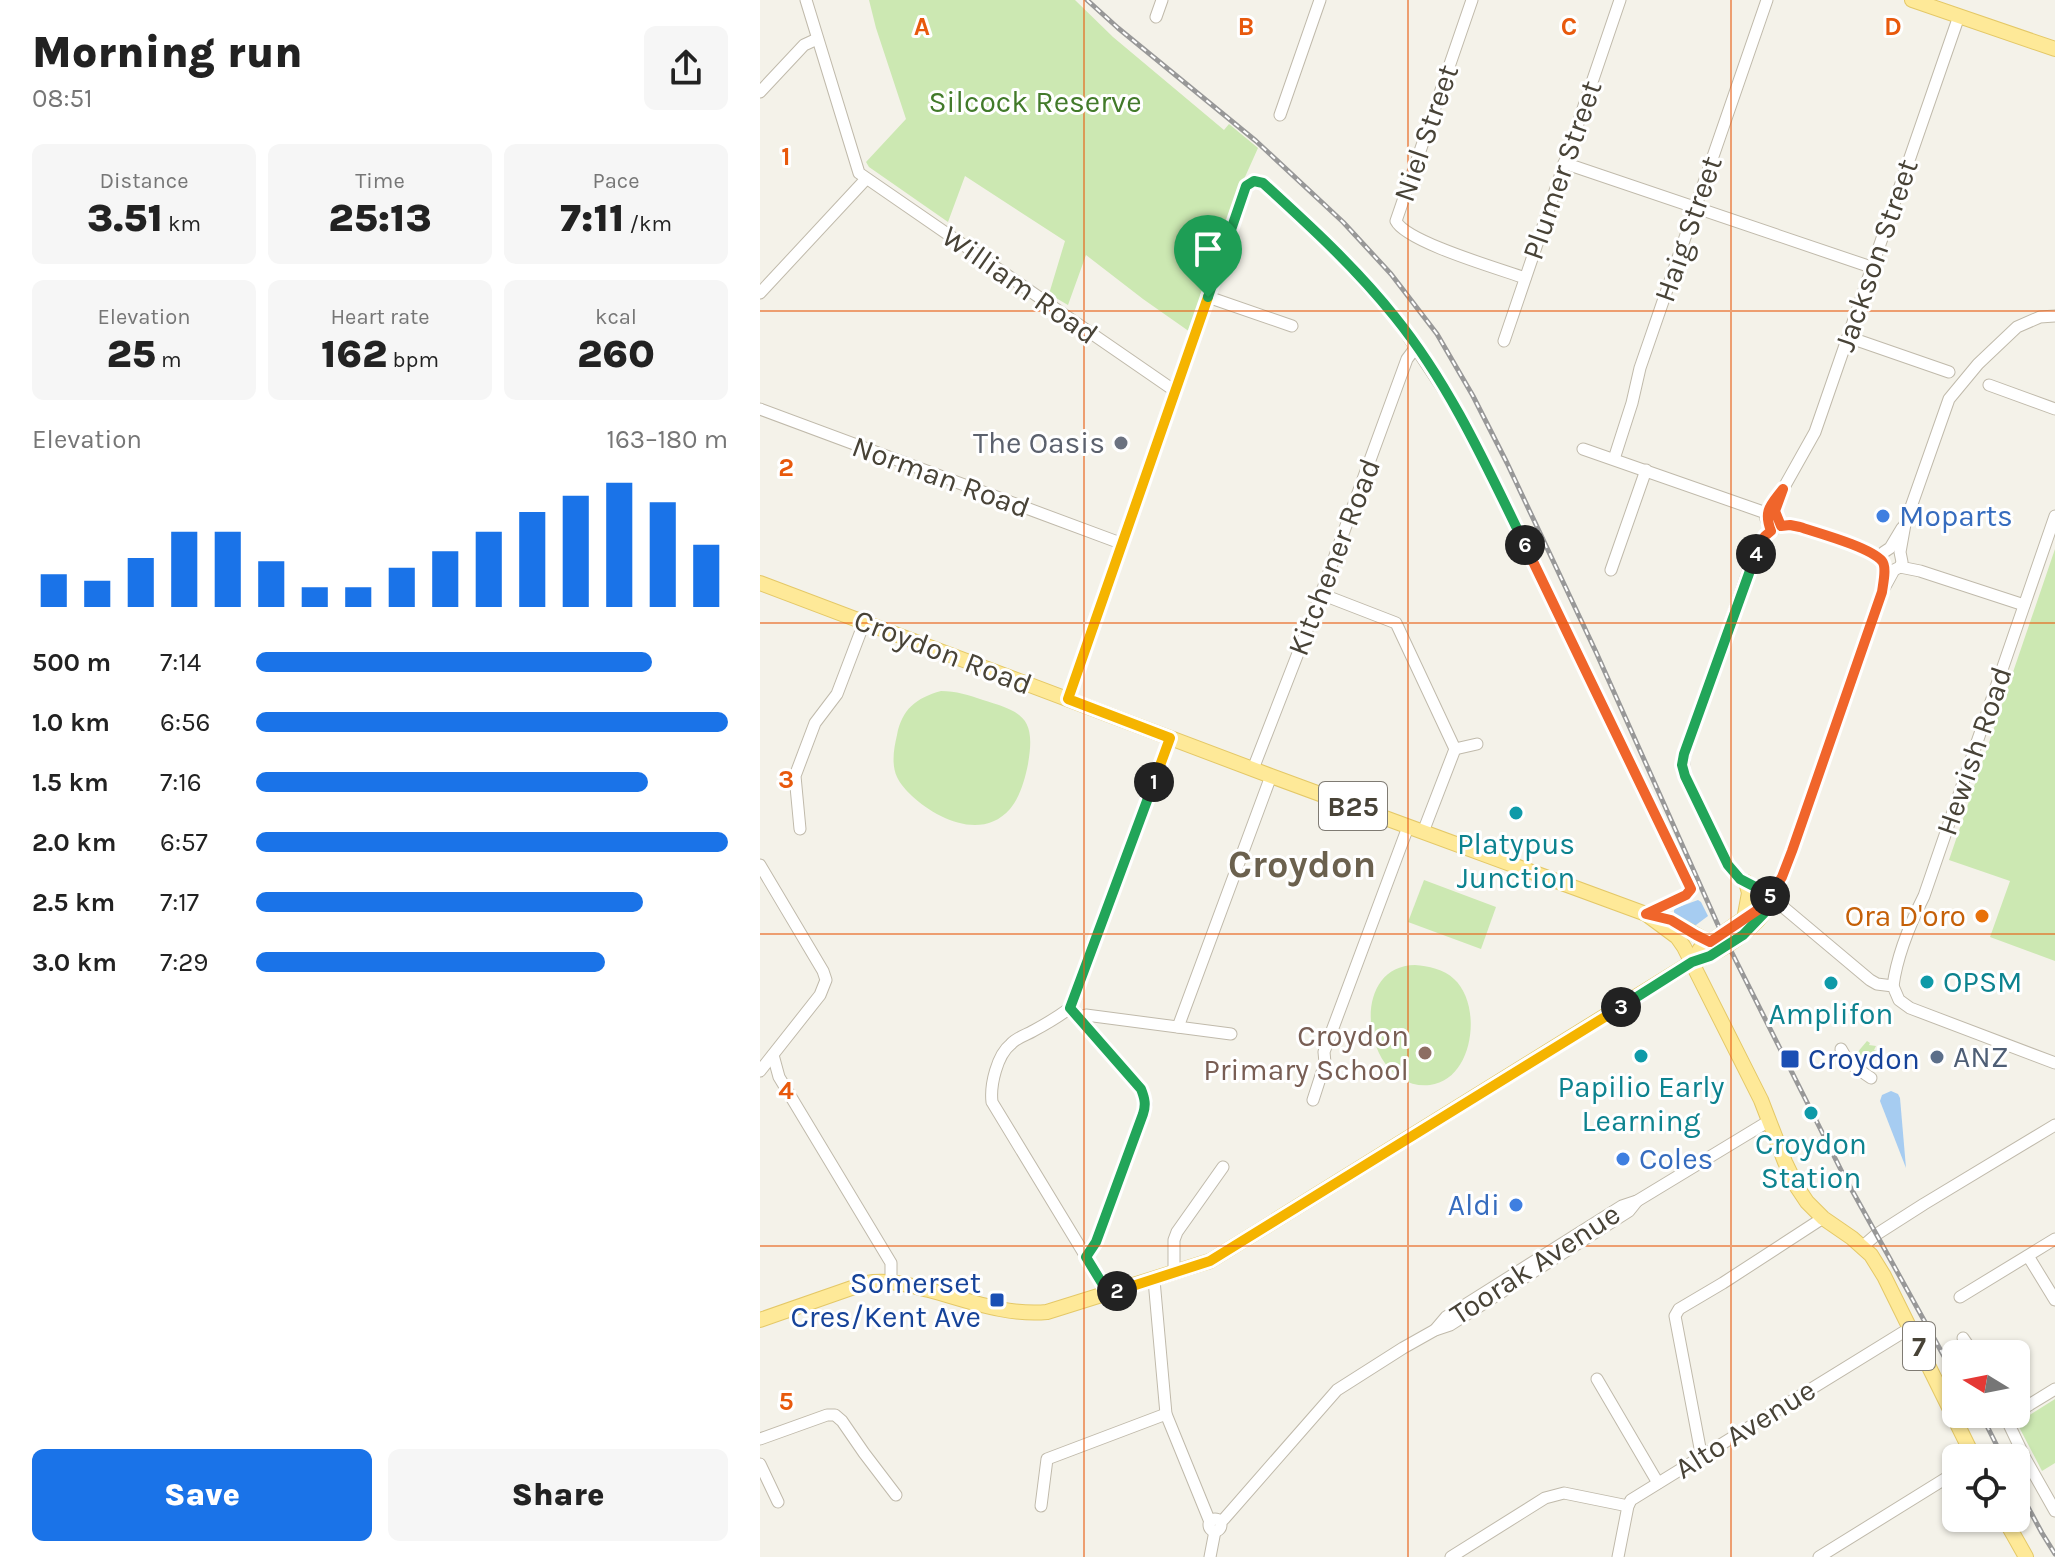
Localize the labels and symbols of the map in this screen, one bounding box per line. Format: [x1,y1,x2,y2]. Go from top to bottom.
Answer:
text: A [914,11,930,42]
text: B [1238,11,1254,42]
text: C [1561,11,1577,42]
text: D [1884,11,1902,42]
street label: Niel Street [1386,60,1466,206]
street label: Plumer Street [1515,76,1609,264]
park label: Silcock Reserve [928,84,1142,120]
text: 1 [781,141,791,172]
street label: Haig Street [1646,151,1730,307]
street label: Jackson Street [1826,154,1926,356]
pin [1174,215,1242,297]
street label: William Road [935,218,1105,352]
place label: The Oasis [973,425,1105,461]
street label: Norman Road [847,428,1035,526]
marker: The Oasis [1112,434,1130,452]
text: 2 [778,452,794,483]
street label: Kitchener Road [1280,453,1388,661]
place label: Moparts [1899,498,2013,534]
marker: Moparts [1874,507,1892,525]
pin: 6 [1505,525,1545,565]
pin: 4 [1736,534,1776,574]
street label: Croydon Road [849,601,1037,703]
street label: Hewish Road [1928,662,2020,840]
pin: 1 [1134,762,1174,802]
text: 3 [778,764,794,795]
road number: B25 [1319,782,1387,830]
marker: Platypus Junction [1507,804,1525,822]
place label: Platypus Junction [1457,826,1575,896]
district label: Croydon [1228,842,1376,887]
pin: 5 [1750,876,1790,916]
place label: Ora D'oro [1845,898,1966,934]
marker: Ora D'oro [1973,907,1991,925]
place label: OPSM [1943,964,2023,1000]
marker: OPSM [1918,973,1936,991]
marker: Amplifon [1822,974,1840,992]
pin: 3 [1601,987,1641,1027]
place label: Amplifon [1769,996,1893,1032]
place label: Croydon Primary School [1203,1018,1409,1088]
place label: ANZ [1953,1039,2009,1075]
place label: Croydon [1808,1041,1920,1077]
marker: Croydon Primary School [1416,1044,1434,1062]
marker: Papilio Early Learning [1632,1047,1650,1065]
marker: Croydon [1779,1048,1801,1070]
marker: ANZ [1928,1048,1946,1066]
place label: Papilio Early Learning [1557,1069,1725,1139]
text: 4 [778,1075,794,1106]
marker: Croydon Station [1802,1104,1820,1122]
place label: Croydon Station [1755,1126,1867,1196]
place label: Coles [1639,1141,1713,1177]
marker: Coles [1614,1150,1632,1168]
place label: Aldi [1448,1187,1500,1223]
street label: Toorak Avenue [1443,1196,1627,1332]
marker: Aldi [1507,1196,1525,1214]
place label: Somerset Cres/Kent Ave [790,1265,981,1335]
pin: 2 [1097,1271,1137,1311]
marker: Somerset Cres/Kent Ave [988,1291,1006,1309]
road number: 7 [1903,1322,1935,1370]
north arrow [1942,1340,2030,1428]
street label: Alto Avenue [1668,1372,1822,1486]
text: 5 [778,1386,794,1417]

